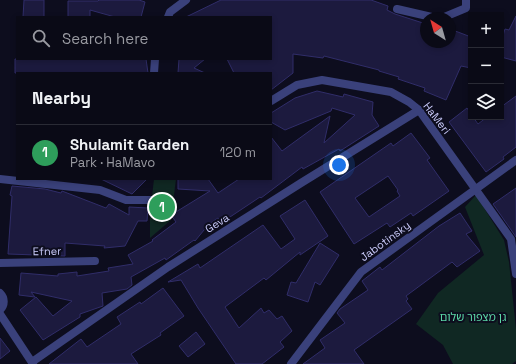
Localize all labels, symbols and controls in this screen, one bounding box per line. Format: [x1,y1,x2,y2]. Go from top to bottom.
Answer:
north arrow [420,12,456,48]
map controls [468,12,504,120]
button: + [468,12,504,48]
search box [16,16,272,60]
icon: search [30,27,52,49]
text: Search here [62,29,148,48]
button: − [468,48,504,84]
button: layers [468,84,504,120]
text: Nearby [32,87,91,109]
street label: HaMeri [420,99,454,137]
text: Shulamit Garden [70,135,189,154]
text: 1 [42,144,48,161]
text: 120 m [220,144,256,161]
text: Park · HaMavo [70,154,155,171]
your location [329,155,349,175]
pin: 1 [149,192,175,222]
street label: Geva [202,210,232,236]
street label: Jabotinsky [357,218,413,264]
street label: Efner [33,244,61,258]
park label: גן מצפור שלום [440,310,506,324]

